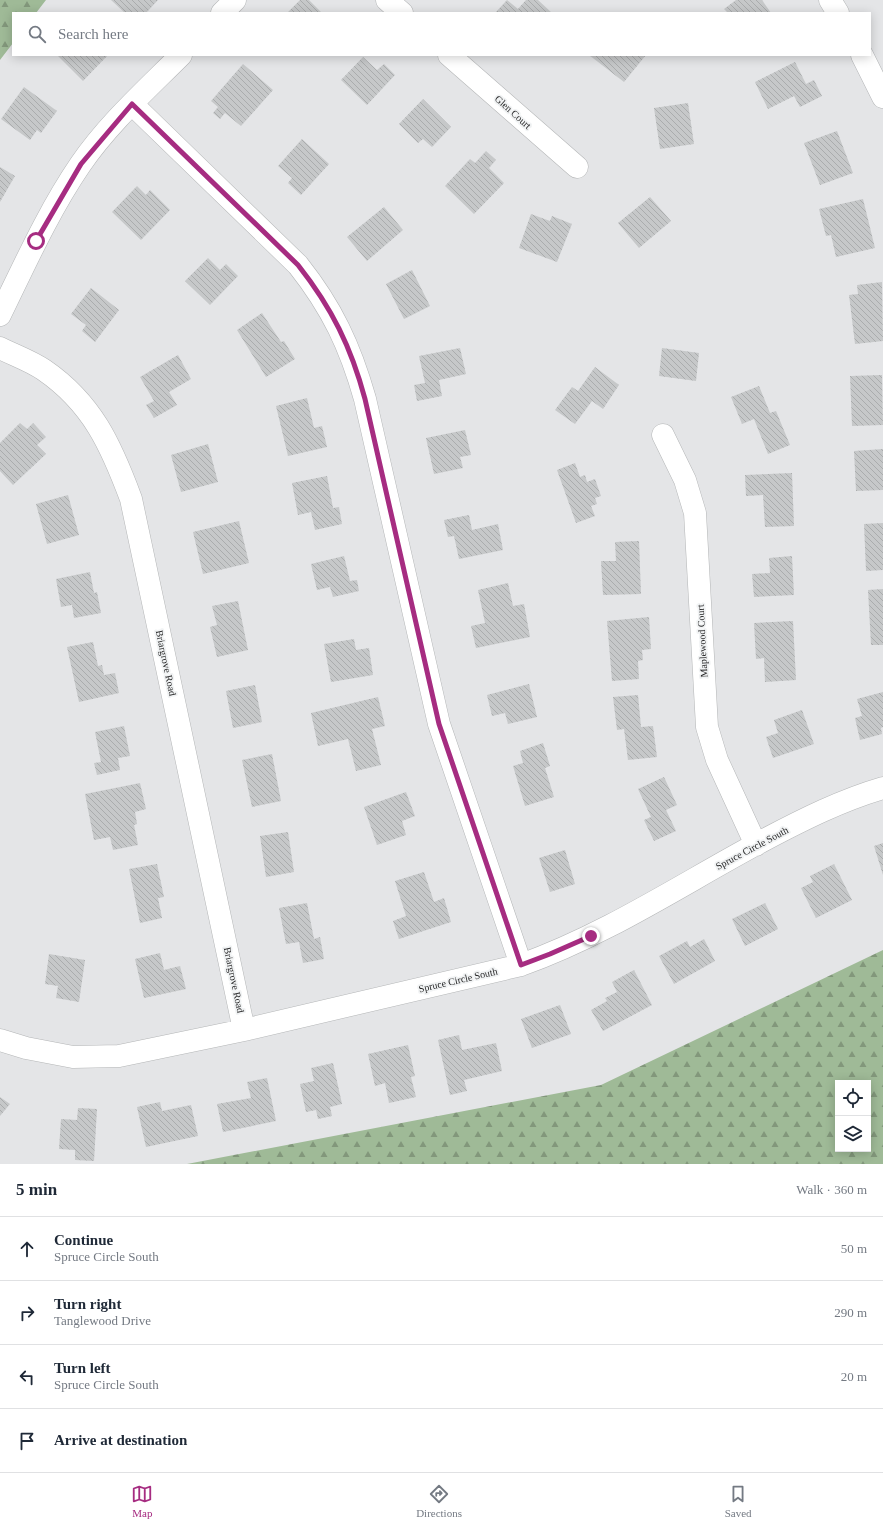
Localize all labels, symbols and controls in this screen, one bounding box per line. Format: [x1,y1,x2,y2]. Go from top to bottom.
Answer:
search box [12,12,871,56]
icon: search [26,23,48,45]
text: Search here [58,26,128,42]
street label: Glen Court [493,93,533,131]
route start [27,232,45,250]
street label: Maplewood Court [695,604,709,678]
street label: Briargrove Road [154,629,178,697]
street label: Spruce Circle South [714,824,790,872]
route end [582,927,600,945]
street label: Briargrove Road [222,946,246,1014]
street label: Spruce Circle South [418,966,498,994]
map controls [835,1080,871,1152]
button: locate [835,1080,871,1116]
button: layers [835,1116,871,1152]
text: 5 min [16,1180,57,1199]
text: Walk · 360 m [796,1182,867,1197]
text: Continue [54,1232,113,1248]
icon: ahead [16,1238,38,1260]
text: 50 m [841,1241,867,1256]
text: Spruce Circle South [54,1249,159,1264]
text: Turn right [54,1296,121,1312]
icon: right [16,1302,38,1324]
text: 290 m [834,1305,867,1320]
text: Tanglewood Drive [54,1313,151,1328]
text: Turn left [54,1360,111,1376]
icon: left [16,1366,38,1388]
text: 20 m [841,1369,867,1384]
text: Spruce Circle South [54,1377,159,1392]
icon: arrive [16,1430,38,1452]
text: Arrive at destination [54,1432,187,1448]
tab: Map [131,1483,153,1519]
tab: Directions [416,1483,462,1519]
tab: Saved [725,1483,752,1519]

